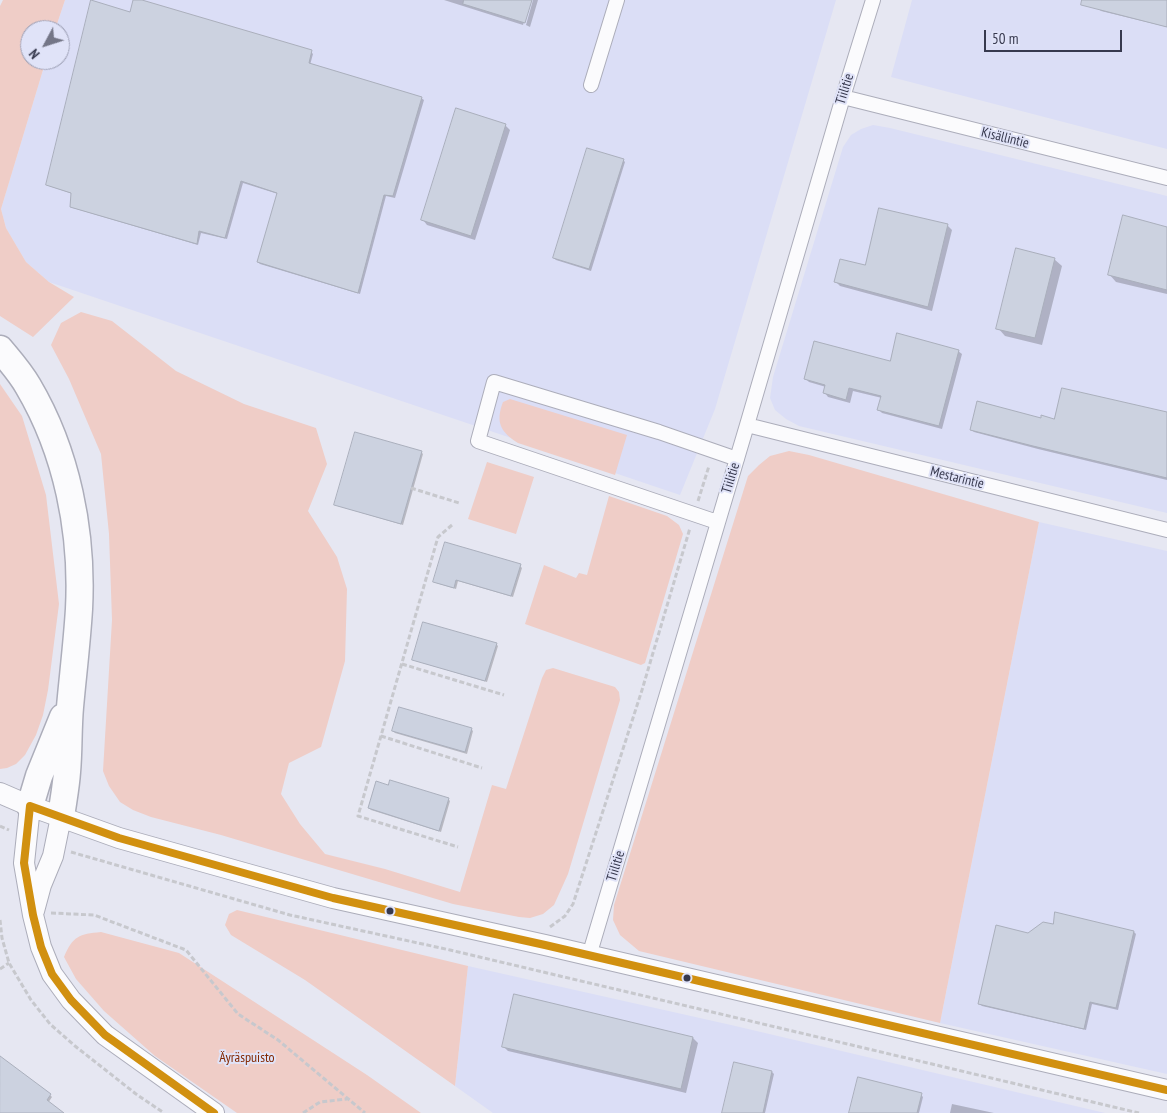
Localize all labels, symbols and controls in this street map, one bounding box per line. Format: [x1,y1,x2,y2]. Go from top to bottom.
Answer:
north arrow [20,20,70,70]
scale bar [987,20,1124,52]
text: 50 m [992,29,1018,48]
text: N [25,45,44,63]
street label: Tiilitie [832,72,858,106]
street label: Kisällintie [979,124,1031,152]
street label: Tiilitie [718,461,744,495]
street label: Mestarintie [928,463,986,493]
street label: Tiilitie [603,849,629,883]
unlabelled marker [385,906,395,916]
unlabelled marker [682,973,692,983]
park label: Äyräspuisto [219,1050,275,1066]

